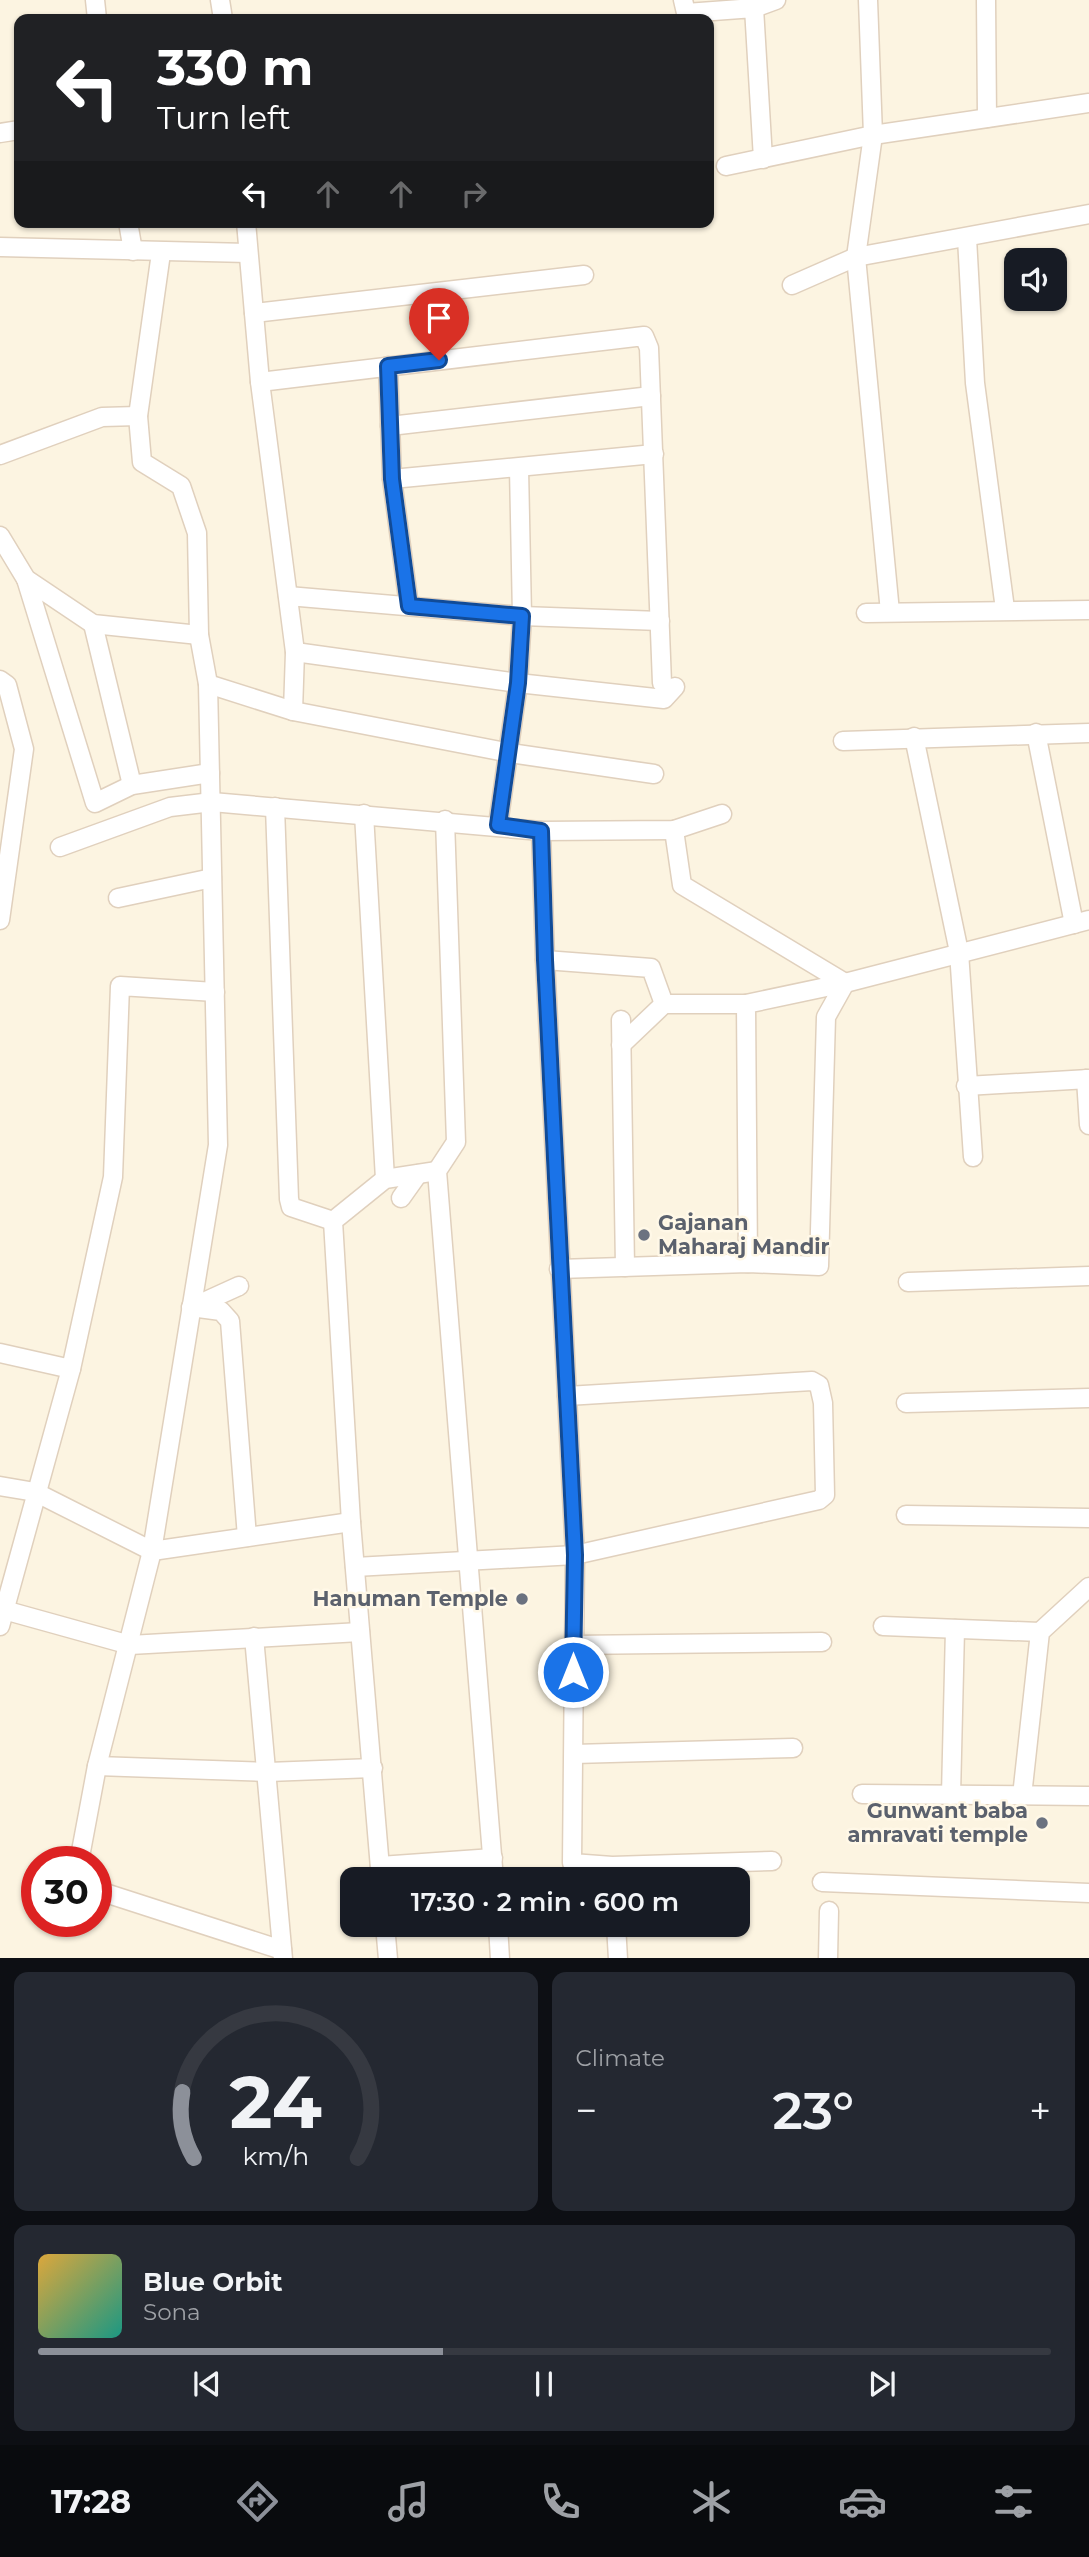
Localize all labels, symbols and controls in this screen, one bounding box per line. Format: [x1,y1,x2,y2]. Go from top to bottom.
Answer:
text: 330 m [157,38,313,97]
icon: left [42,42,133,133]
text: Turn left [157,98,291,137]
icon: left [236,175,274,213]
icon: ahead [309,175,347,213]
icon: ahead [382,175,420,213]
icon: right [455,175,493,213]
map controls [1004,248,1067,311]
button: sound [1004,248,1067,311]
pin [409,288,469,360]
icon: arrive [420,299,458,337]
place label: Gajanan Maharaj Mandir [658,1210,830,1259]
marker: Gajanan Maharaj Mandir [636,1227,652,1243]
place label: Hanuman Temple [313,1586,508,1611]
marker: Hanuman Temple [514,1591,530,1607]
position arrow [536,1635,610,1709]
place label: Gunwant baba amravati temple [847,1798,1028,1847]
marker: Gunwant baba amravati temple [1034,1815,1050,1831]
speed limit sign: 30 [21,1846,112,1937]
text: 17:30 · 2 min · 600 m [411,1886,679,1918]
text: Climate [576,2044,665,2072]
text: 24 [230,2058,322,2146]
text: 23° [772,2079,854,2142]
text: − [576,2087,597,2134]
text: + [1029,2087,1051,2134]
text: km/h [242,2140,309,2170]
text: Blue Orbit [143,2266,282,2298]
text: Sona [143,2298,201,2326]
icon: previous [188,2365,226,2403]
icon: pause [525,2365,563,2403]
icon: next [863,2365,901,2403]
icon: directions [233,2477,282,2526]
icon: music [384,2477,433,2526]
icon: phone [536,2477,585,2526]
icon: climate [687,2477,736,2526]
icon: car [838,2477,887,2526]
icon: filters [989,2477,1038,2526]
text: 17:28 [51,2482,131,2521]

